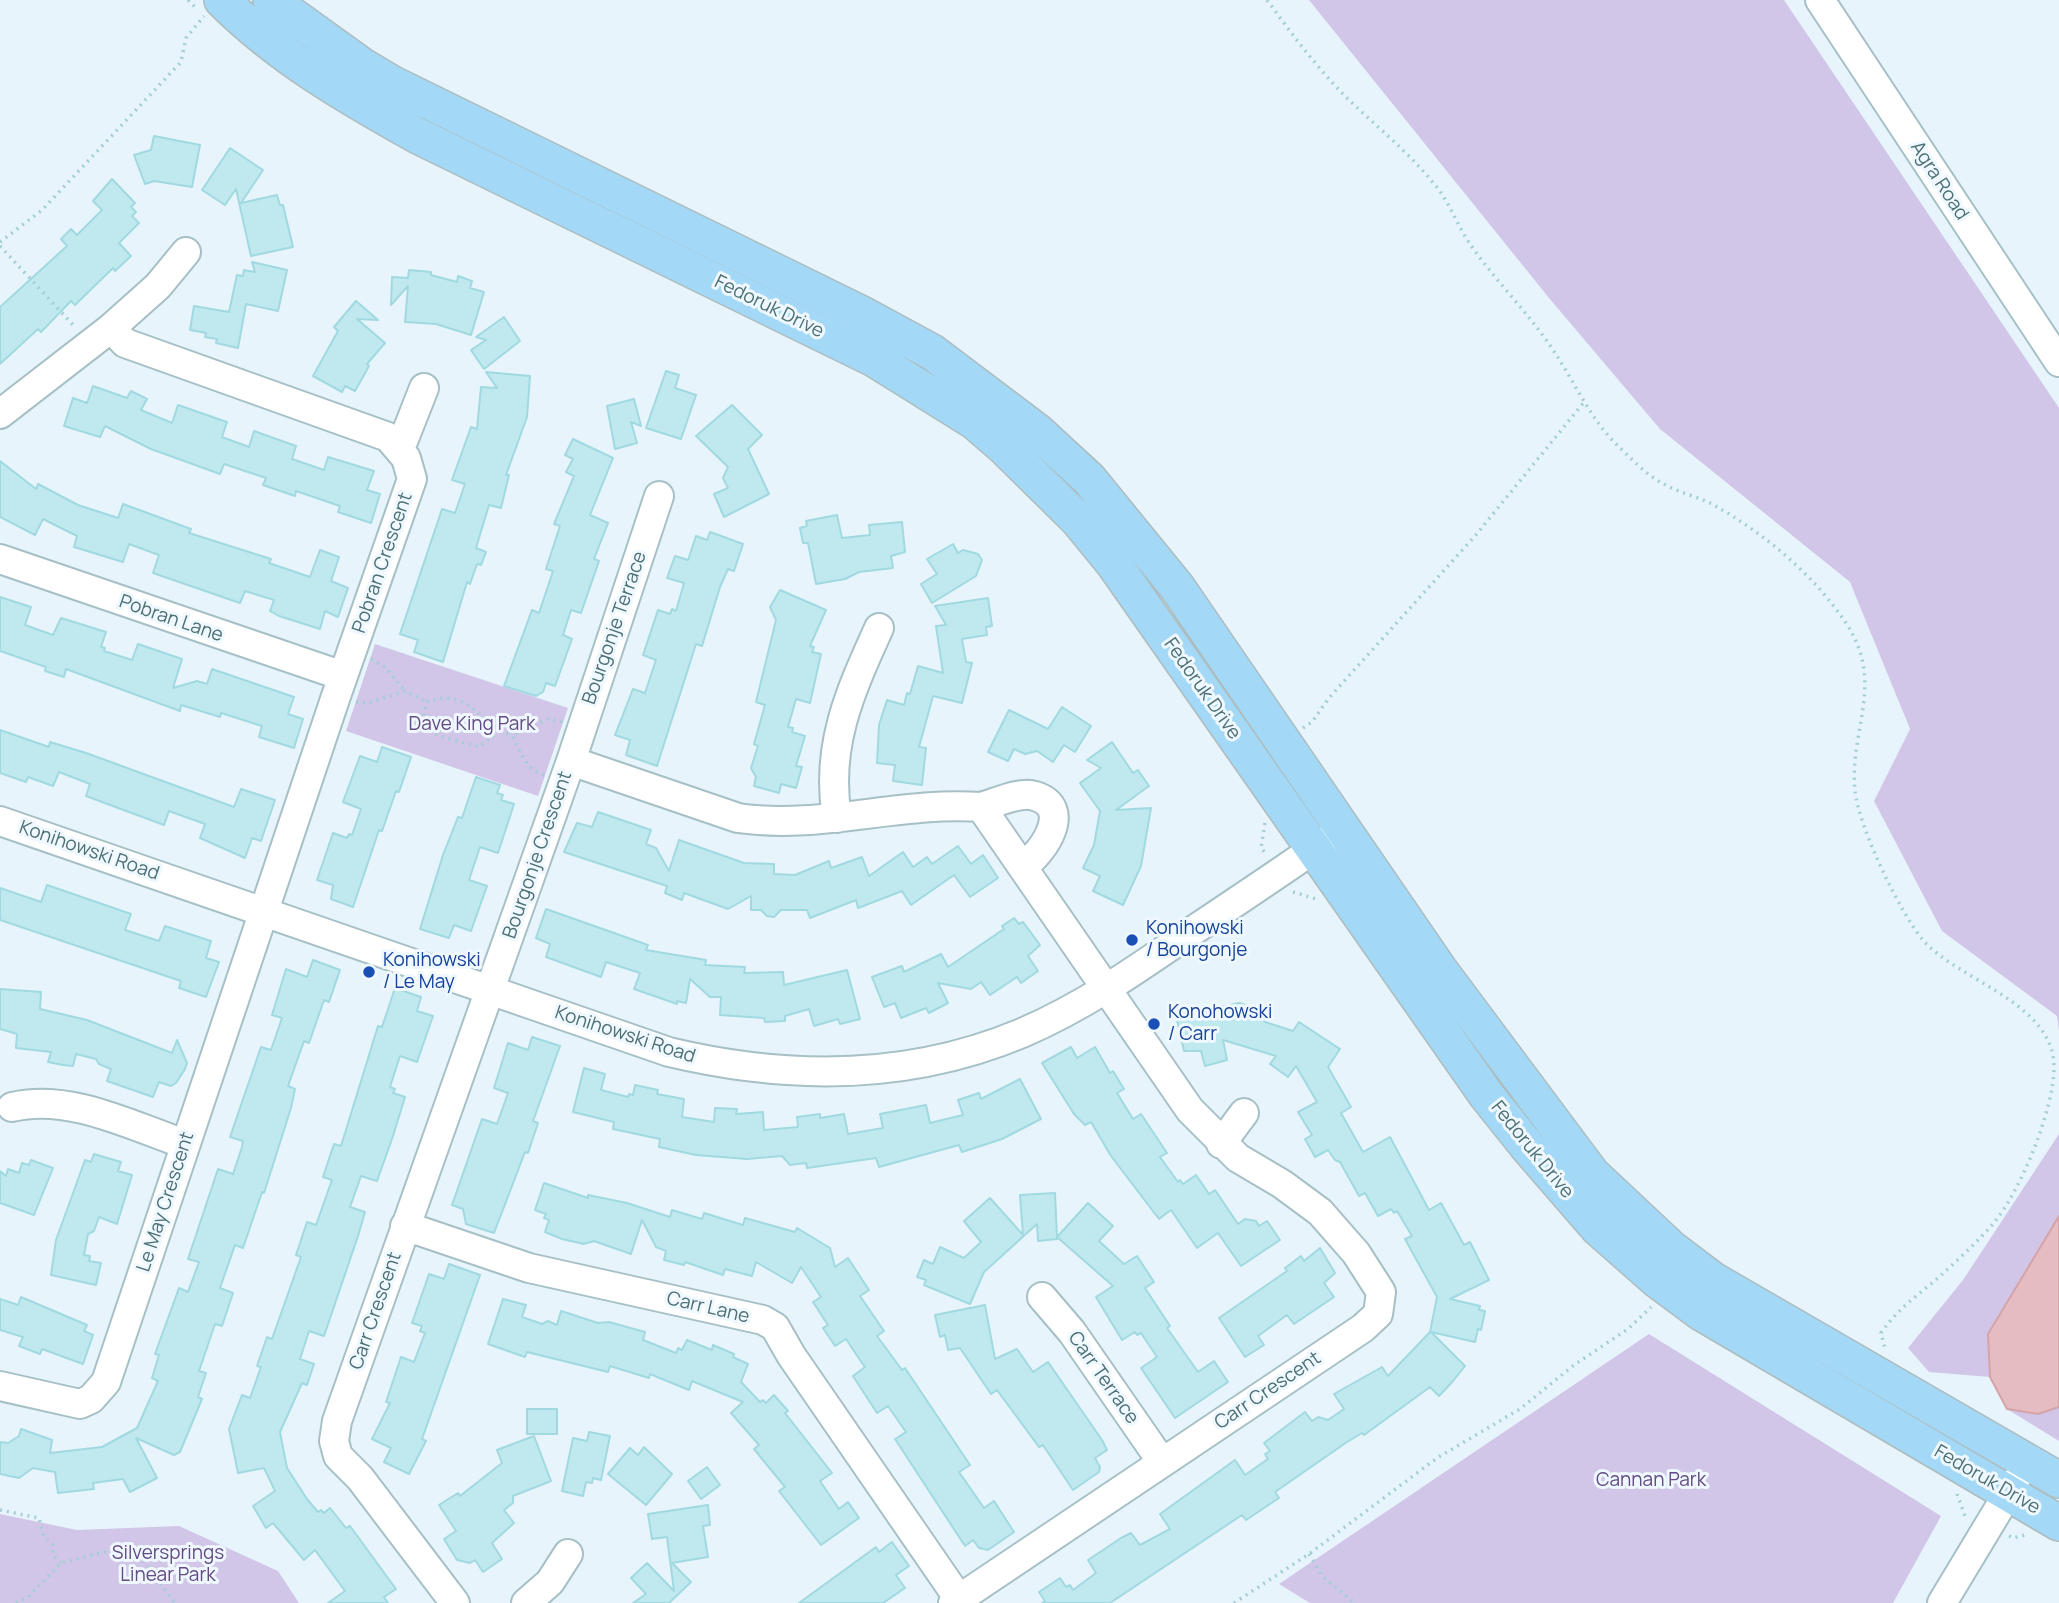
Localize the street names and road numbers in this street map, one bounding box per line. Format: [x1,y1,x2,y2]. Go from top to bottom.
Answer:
street label: Agra Road [1905,137,1973,225]
street label: Fedoruk Drive [711,271,827,343]
street label: Pobran Crescent [348,490,418,636]
street label: Bourgonje Terrace [578,549,652,707]
street label: Pobran Lane [116,591,226,647]
street label: Fedoruk Drive [1159,634,1245,744]
street label: Bourgonje Crescent [499,768,577,942]
street label: Konihowski Road [16,816,162,886]
street label: Konihowski Road [552,1002,698,1068]
street label: Fedoruk Drive [1486,1097,1578,1203]
street label: Le May Crescent [133,1129,199,1275]
street label: Carr Crescent [345,1249,407,1373]
street label: Carr Lane [664,1287,752,1329]
street label: Carr Terrace [1063,1327,1143,1429]
street label: Carr Crescent [1211,1347,1325,1435]
street label: Fedoruk Drive [1930,1440,2044,1520]

